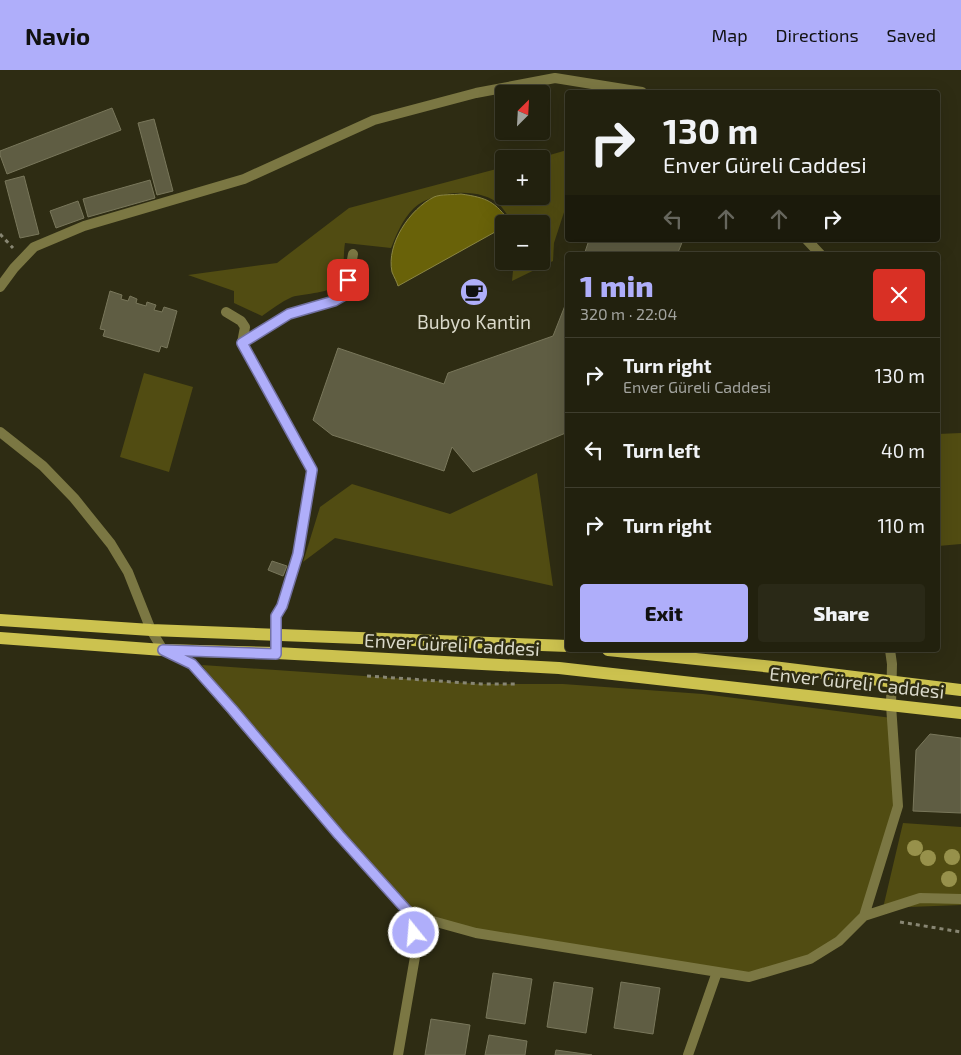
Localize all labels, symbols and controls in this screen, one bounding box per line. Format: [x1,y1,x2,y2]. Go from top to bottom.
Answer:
text: Navio [25,21,90,50]
text: Map [711,24,748,46]
text: Directions [776,24,859,46]
text: Saved [887,24,936,46]
north arrow [495,85,550,140]
map controls [495,85,550,270]
text: 130 m [663,109,758,151]
icon: right [580,110,645,175]
button: + [495,150,550,205]
text: Enver Güreli Caddesi [663,151,867,177]
icon: left [659,205,687,233]
icon: ahead [712,205,740,233]
icon: ahead [765,205,793,233]
icon: right [818,205,846,233]
button: − [495,215,550,270]
pin [327,259,369,301]
icon: arrive [334,266,362,294]
text: 1 min [580,267,654,303]
button: close [873,269,925,321]
cafe icon: Bubyo Kantin [459,277,489,307]
text: 320 m · 22:04 [580,304,677,323]
place label: Bubyo Kantin [417,310,531,333]
text: Turn right [623,354,711,377]
icon: right [580,361,608,389]
text: 130 m [875,364,925,387]
text: Enver Güreli Caddesi [623,377,771,396]
icon: left [580,436,608,464]
text: Turn left [623,439,700,462]
text: 40 m [881,439,925,462]
icon: right [580,511,608,539]
text: Turn right [623,514,711,537]
text: 110 m [878,514,925,537]
button: Exit [580,584,748,642]
button: Share [758,584,925,642]
street label: Enver Güreli Caddesi [364,628,540,660]
street label: Enver Güreli Caddesi [768,661,946,703]
position arrow [387,906,439,958]

